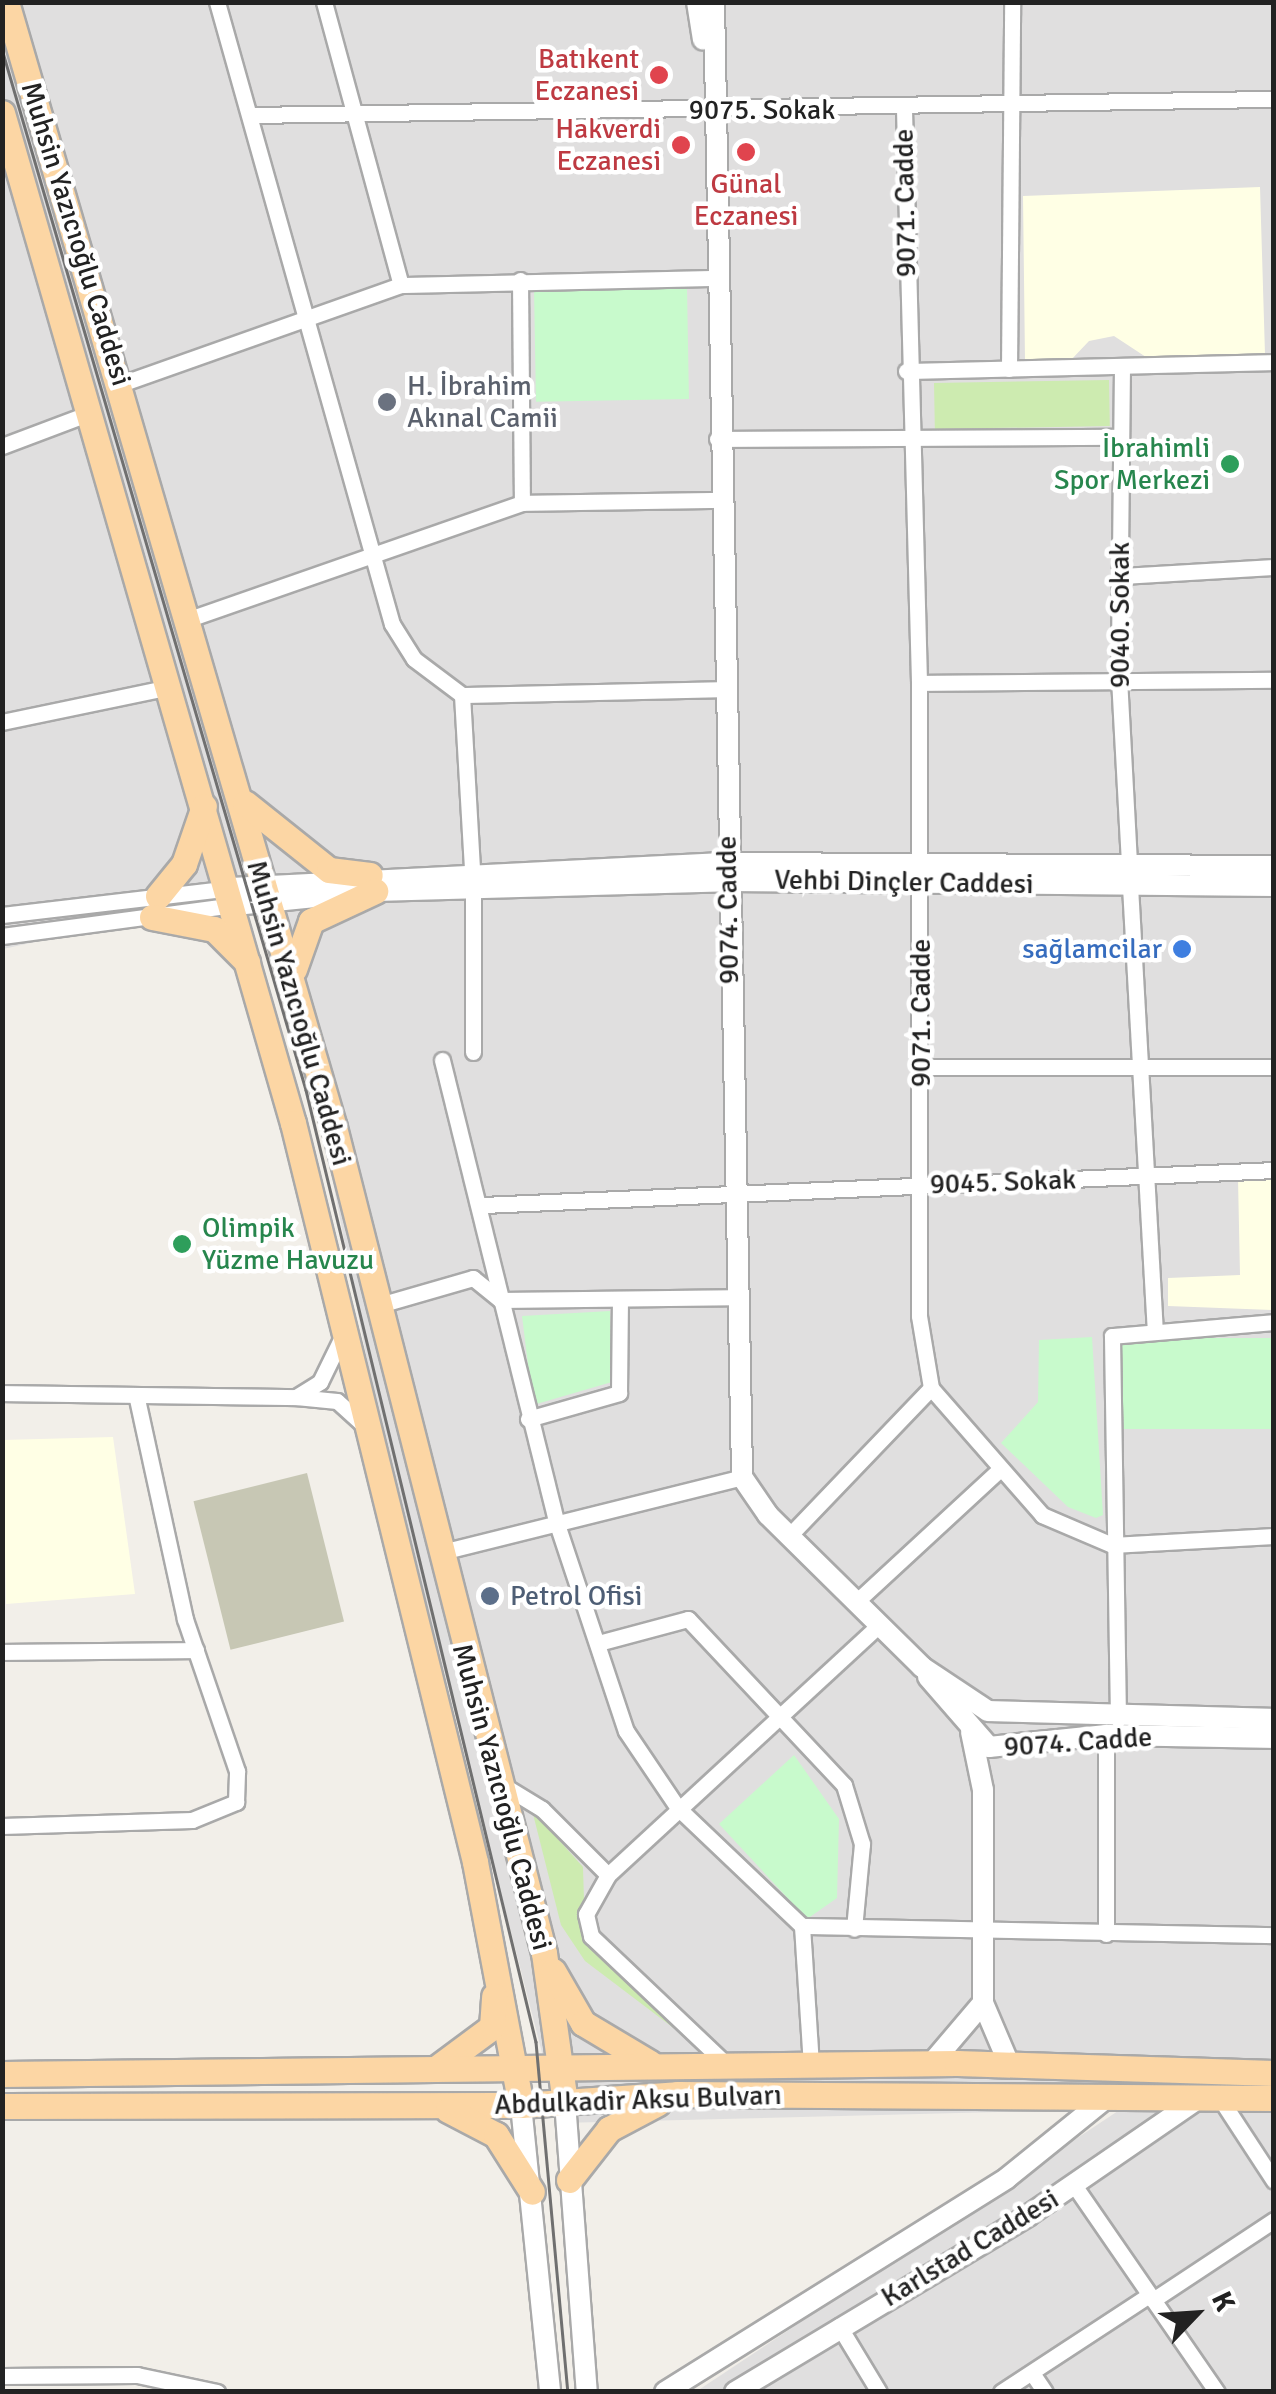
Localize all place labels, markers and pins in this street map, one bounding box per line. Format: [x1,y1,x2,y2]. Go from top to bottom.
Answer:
place label: Batıkent Eczanesi [534,42,639,108]
marker: Batıkent Eczanesi [648,64,670,86]
place label: Hakverdi Eczanesi [555,112,661,178]
marker: Hakverdi Eczanesi [670,134,692,156]
marker: Günal Eczanesi [735,141,757,163]
place label: Günal Eczanesi [694,167,798,233]
place label: H. İbrahim Akınal Camii [407,369,558,435]
marker: H. İbrahim Akınal Camii [376,391,398,413]
place label: İbrahimli Spor Merkezi [1054,431,1210,497]
marker: İbrahimli Spor Merkezi [1219,453,1241,475]
place label: sağlamcilar [1022,932,1162,966]
marker: sağlamcilar [1171,938,1193,960]
place label: Olimpik Yüzme Havuzu [202,1211,374,1277]
marker: Olimpik Yüzme Havuzu [171,1233,193,1255]
place label: Petrol Ofisi [510,1579,642,1613]
marker: Petrol Ofisi [479,1585,501,1607]

